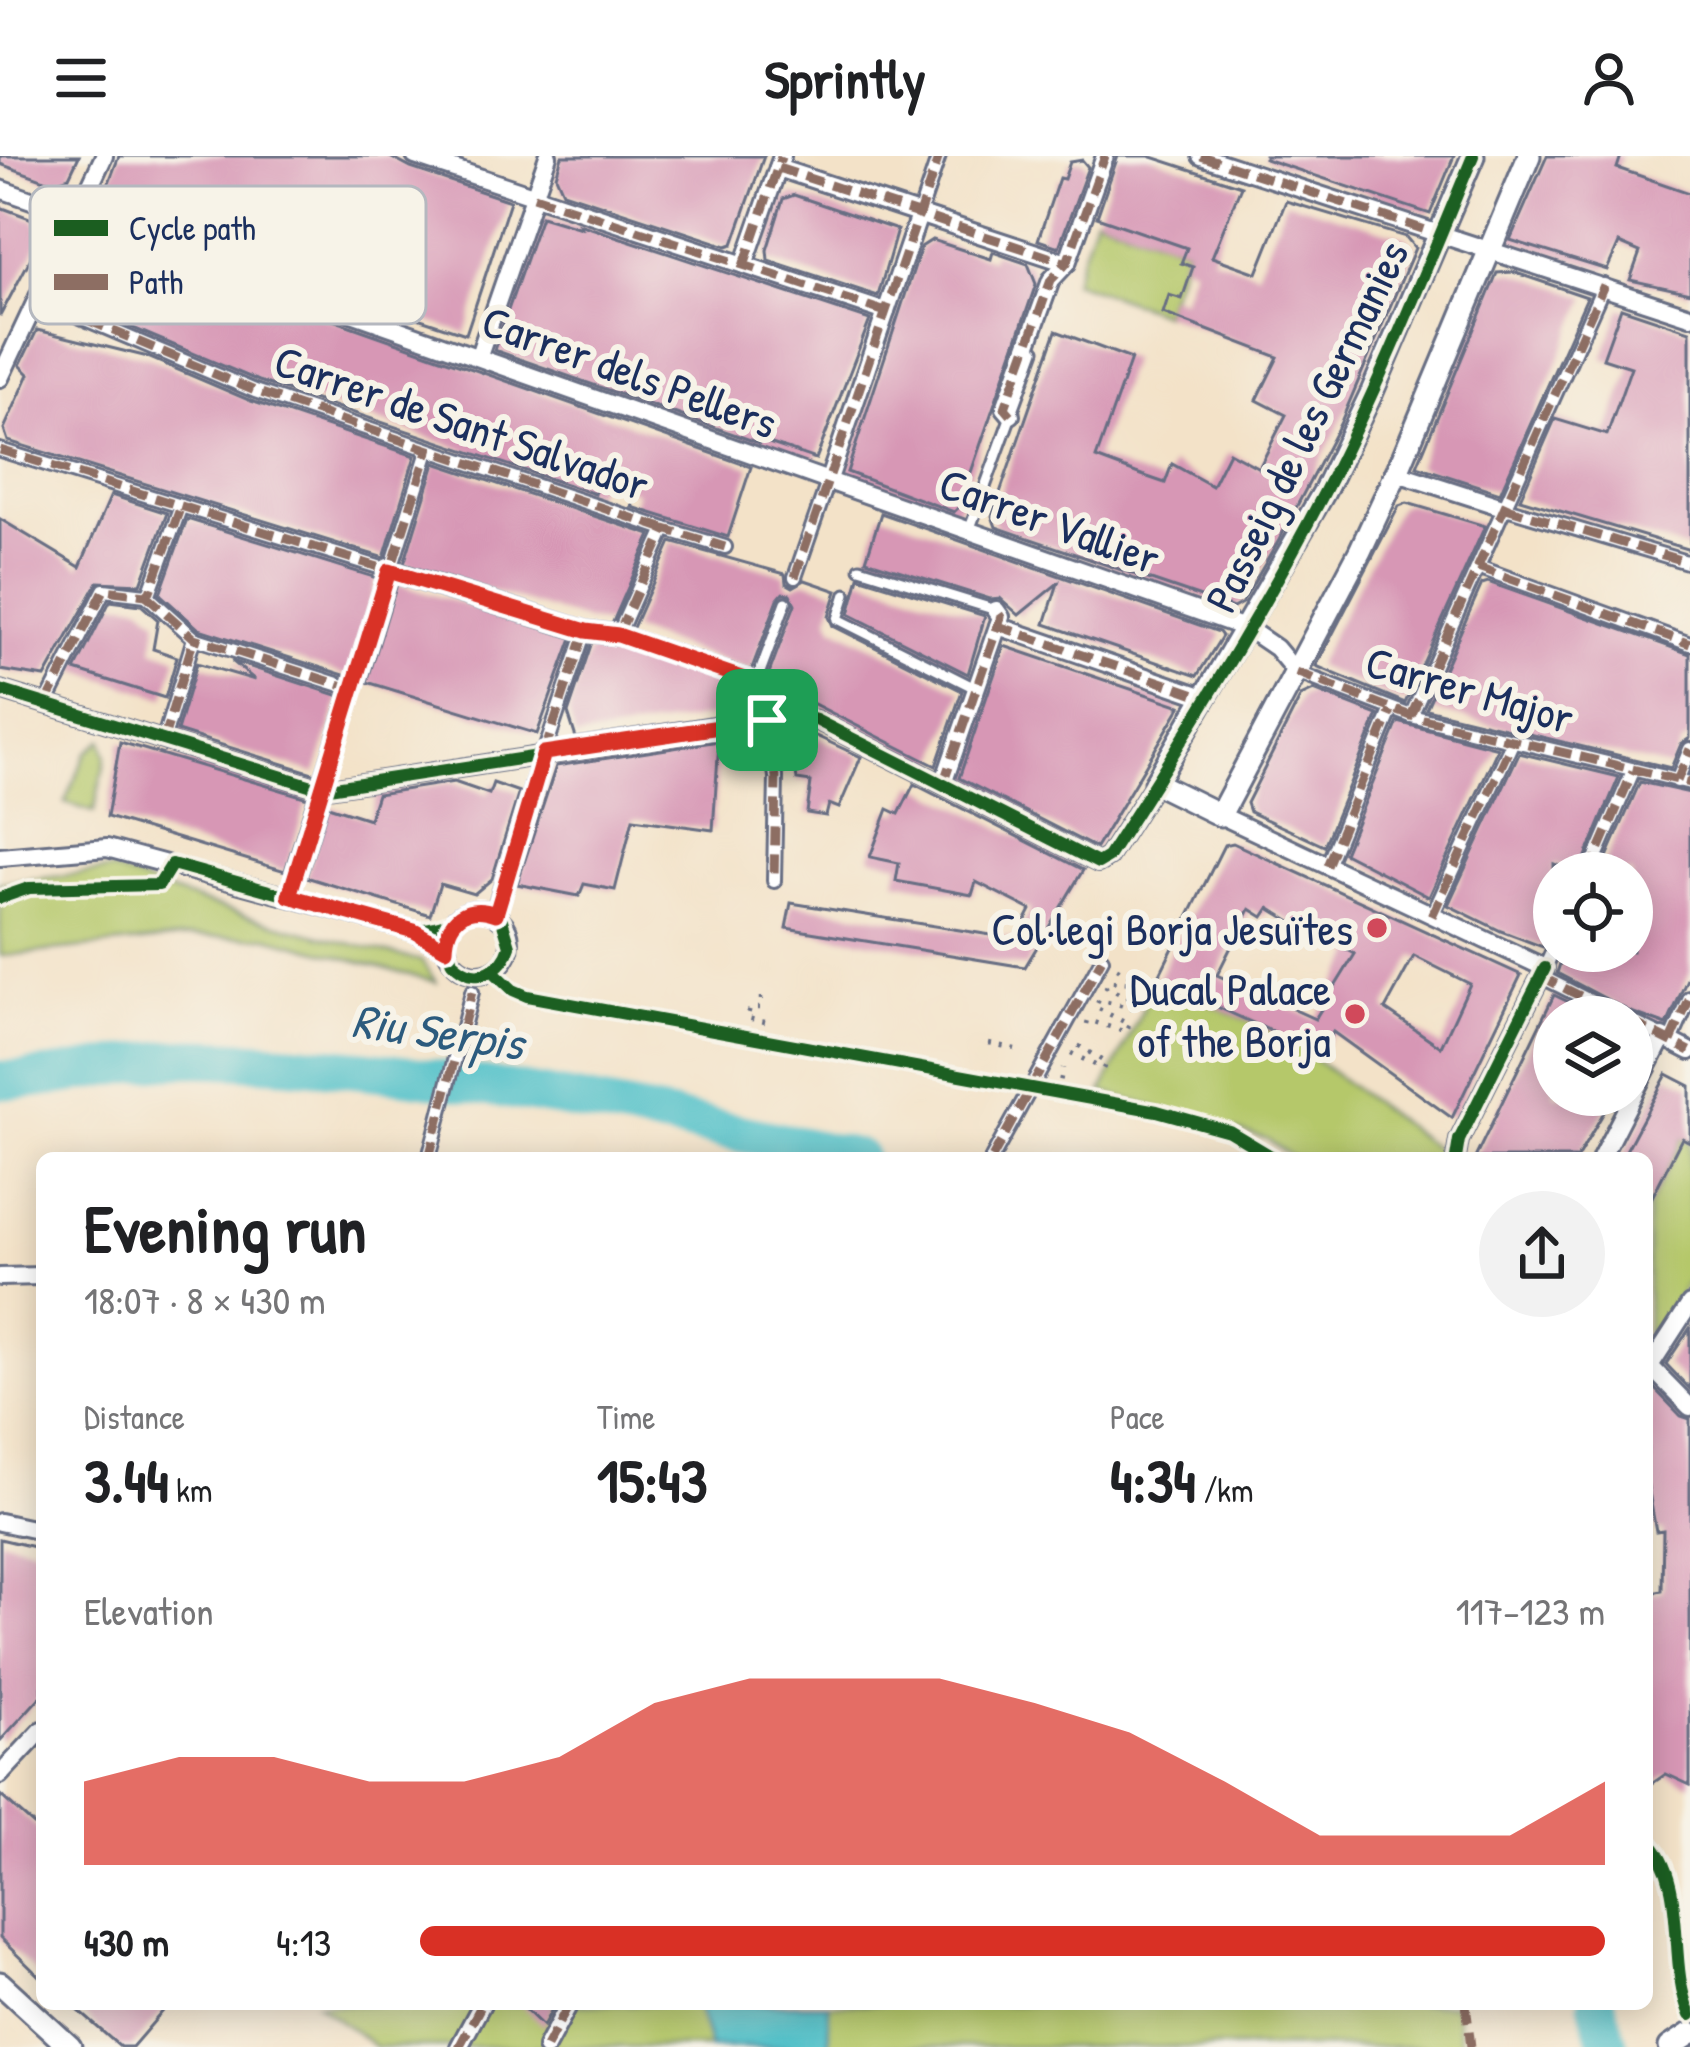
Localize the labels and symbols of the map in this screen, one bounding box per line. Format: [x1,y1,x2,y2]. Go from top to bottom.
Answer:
legend [30,186,426,324]
text: Cycle path [129,206,256,251]
street label: Passeig de les Germanies [1190,230,1422,622]
text: Path [129,260,183,304]
street label: Carrer dels Pellers [474,289,786,453]
street label: Carrer de Sant Salvador [267,329,657,515]
street label: Carrer Vallier [931,452,1169,588]
street label: Carrer Major [1359,630,1581,748]
pin [716,669,818,771]
place label: Col·legi Borja Jesuïtes [991,898,1353,959]
marker: Col·legi Borja Jesuïtes [1364,915,1390,941]
place label: Ducal Palace of the Borja [1130,958,1331,1071]
water label: Riu Serpis [348,987,532,1076]
marker: Ducal Palace of the Borja [1342,1001,1368,1027]

